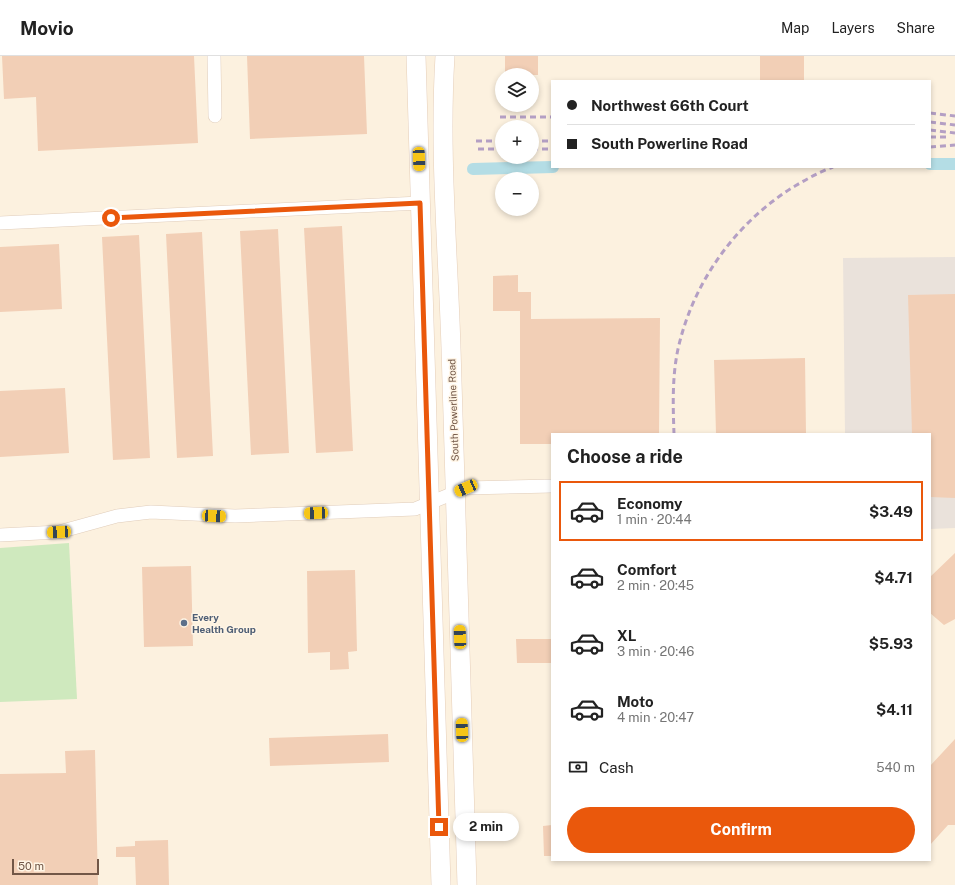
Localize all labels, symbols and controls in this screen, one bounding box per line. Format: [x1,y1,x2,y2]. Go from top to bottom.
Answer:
text: Movio [20,17,74,39]
text: Map [781,20,809,36]
text: Layers [831,20,875,36]
text: Share [897,20,935,36]
map controls [495,68,539,216]
button: layers [495,68,539,112]
text: Northwest 66th Court [591,97,749,114]
button: + [495,120,539,164]
text: South Powerline Road [591,135,748,152]
car [413,147,425,171]
button: − [495,172,539,216]
route start [102,209,120,227]
street label: South Powerline Road [445,359,461,461]
text: Choose a ride [567,446,683,467]
car [453,478,479,498]
icon: car [569,493,605,529]
text: Economy [617,495,682,512]
text: $3.49 [869,503,913,520]
car [304,507,328,519]
car [202,509,226,523]
text: 1 min · 20:44 [617,512,692,527]
car [47,525,71,539]
icon: car [569,559,605,595]
text: Comfort [617,561,677,578]
text: $4.71 [874,569,913,586]
text: 2 min · 20:45 [617,578,694,593]
place label: Every Health Group [192,611,256,635]
marker: Every Health Group [179,618,189,628]
car [454,625,466,649]
icon: car [569,625,605,661]
text: XL [617,627,636,644]
text: $5.93 [869,635,913,652]
text: 3 min · 20:46 [617,644,694,659]
icon: car [569,691,605,727]
text: Moto [617,693,654,710]
text: $4.11 [876,701,913,718]
text: 4 min · 20:47 [617,710,694,725]
car [456,718,468,742]
icon: cash [567,756,589,778]
text: Cash [599,759,634,776]
text: 540 m [876,760,915,775]
button: Confirm [567,807,915,853]
callout: 2 min [453,813,519,841]
route end [430,818,448,836]
text: 2 min [469,819,503,834]
scale bar [12,857,99,876]
text: 50 m [18,860,44,872]

